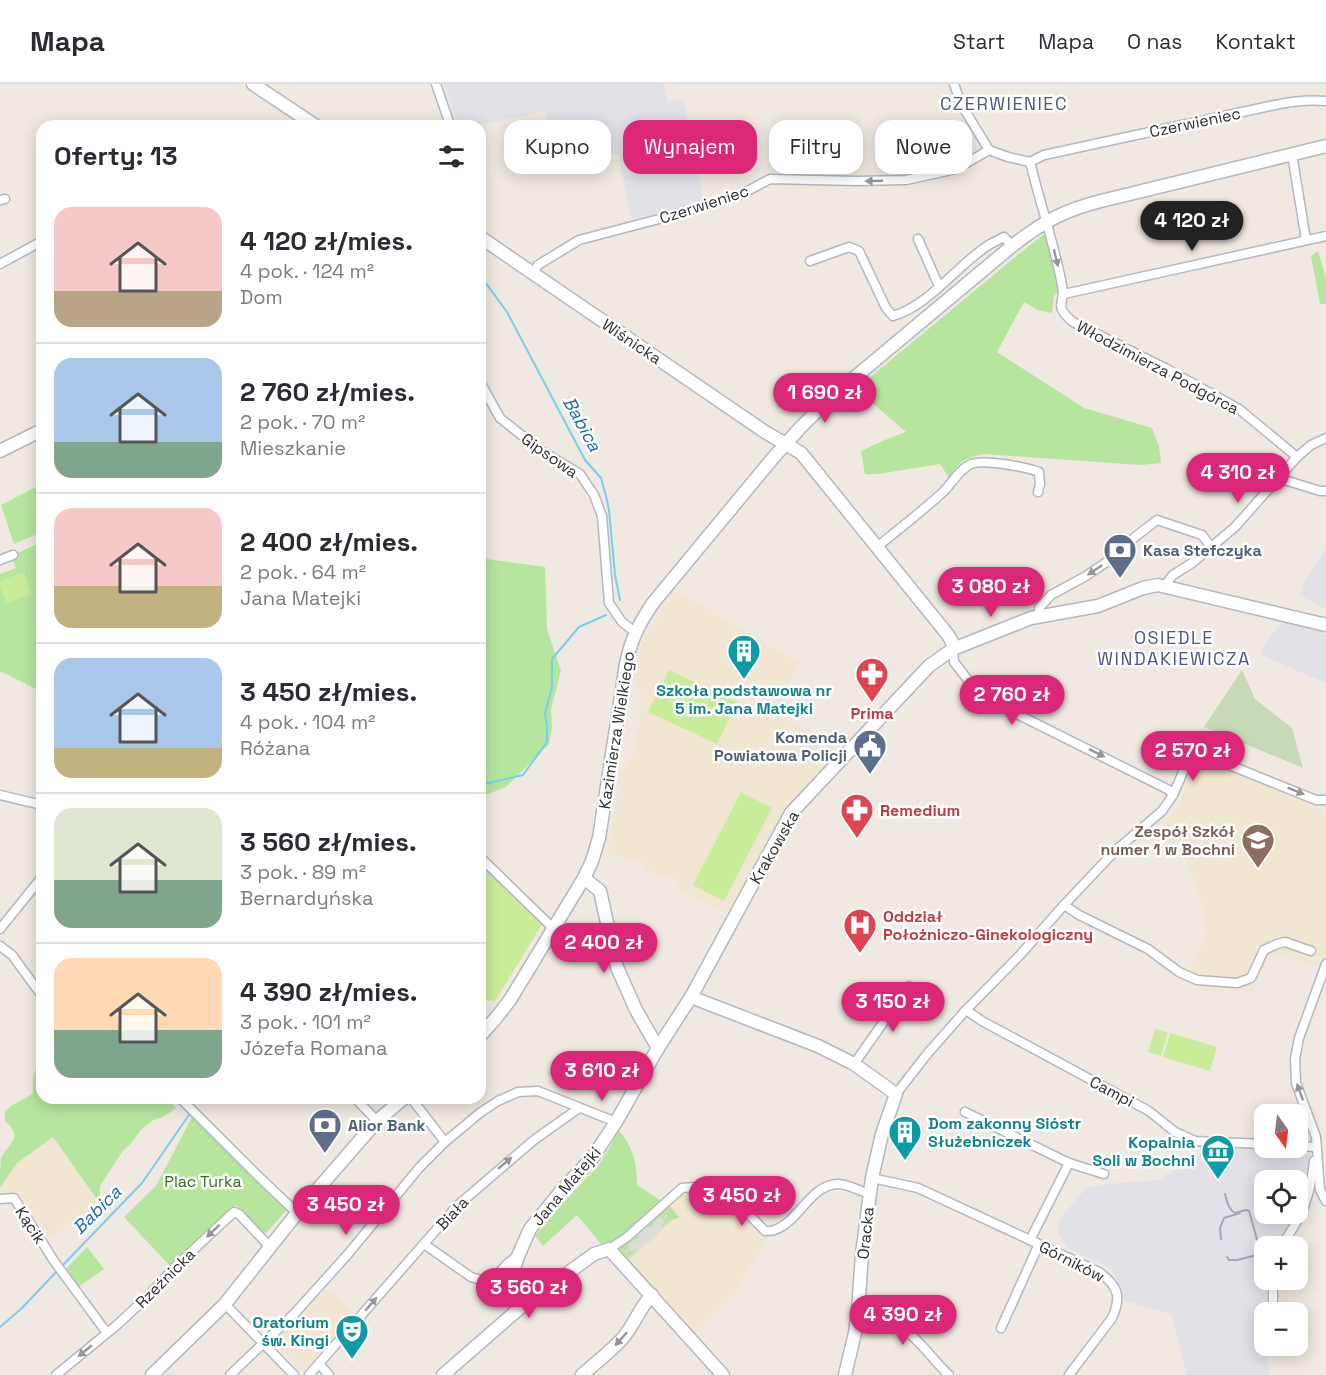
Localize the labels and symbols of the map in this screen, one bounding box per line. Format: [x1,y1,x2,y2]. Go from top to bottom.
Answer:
district label: CZERWIENIEC [940,92,1068,115]
street label: Czerwieniec [1148,103,1243,142]
one-way arrow [864,176,883,185]
street label: Czerwieniec [657,180,752,229]
pin: 4 120 zł [1130,201,1254,252]
one-way arrow [1052,248,1062,267]
street label: Wiśnicka [598,314,665,369]
street label: Włodzimierza Podgórca [1073,316,1243,419]
pin: 1 690 zł [763,373,887,424]
water label: Babica [558,392,607,456]
street label: Gipsowa [517,428,582,483]
pin: 4 310 zł [1176,453,1300,504]
bank icon: Kasa Stefczyka [1102,532,1138,579]
place label: Kasa Stefczyka [1143,540,1262,561]
one-way arrow [1088,564,1104,576]
pin: 3 080 zł [929,567,1053,618]
district label: OSIEDLE WINDAKIEWICZA [1097,626,1251,670]
building icon: Szkoła podstawowa nr 5 im. Jana Matejki [726,633,762,680]
street label: Kazimierza Wielkiego [594,650,639,810]
pharmacy icon: Prima [854,656,890,703]
pin: 2 760 zł [950,675,1074,726]
place label: Szkoła podstawowa nr 5 im. Jana Matejki [656,680,832,719]
place label: Prima [850,703,894,724]
place label: Komenda Powiatowa Policji [714,727,847,766]
public building icon: Komenda Powiatowa Policji [852,728,888,775]
pin: 2 570 zł [1131,731,1255,782]
one-way arrow [1088,749,1105,758]
one-way arrow [1287,786,1305,796]
pharmacy icon: Remedium [839,792,875,839]
place label: Remedium [880,800,960,821]
street label: Krakowska [745,807,804,888]
place label: Zespół Szkół numer 1 w Bochni [1100,821,1235,860]
school or university icon: Zespół Szkół numer 1 w Bochni [1240,822,1276,869]
place label: Oddział Położniczo-Ginekologiczny [883,906,1093,945]
hospital icon: Oddział Położniczo-Ginekologiczny [842,907,878,954]
pin: 2 400 zł [542,923,666,974]
pin: 3 150 zł [831,982,955,1033]
pin: 3 610 zł [540,1051,664,1102]
street label: Campi [1086,1071,1138,1112]
one-way arrow [1294,1083,1304,1101]
north arrow [1254,1104,1308,1158]
bank icon: Alior Bank [307,1107,343,1154]
place label: Dom zakonny Sióstr Służebniczek [928,1113,1081,1152]
building icon: Dom zakonny Sióstr Służebniczek [887,1114,923,1161]
place label: Alior Bank [348,1115,426,1136]
place label: Kopalnia Soli w Bochni [1093,1132,1195,1171]
museum icon: Kopalnia Soli w Bochni [1200,1133,1236,1180]
street label: Jana Matejki [527,1142,606,1230]
one-way arrow [497,1157,513,1170]
park label: Plac Turka [164,1171,242,1192]
pin: 3 450 zł [680,1176,804,1227]
water label: Babica [68,1180,126,1239]
pin: 3 450 zł [284,1185,408,1236]
street label: Biała [431,1192,473,1235]
street label: Kącik [11,1202,51,1248]
street label: Oracka [852,1206,879,1260]
one-way arrow [206,1224,221,1237]
street label: Górników [1035,1236,1108,1287]
street label: Rzeźnicka [131,1244,200,1313]
pin: 3 560 zł [467,1268,591,1319]
pin: 4 390 zł [841,1295,965,1346]
one-way arrow [364,1297,377,1312]
place label: Oratorium św. Kingi [252,1312,329,1351]
theatre icon: Oratorium św. Kingi [334,1313,370,1360]
one-way arrow [614,1331,628,1346]
one-way arrow [78,1344,93,1357]

